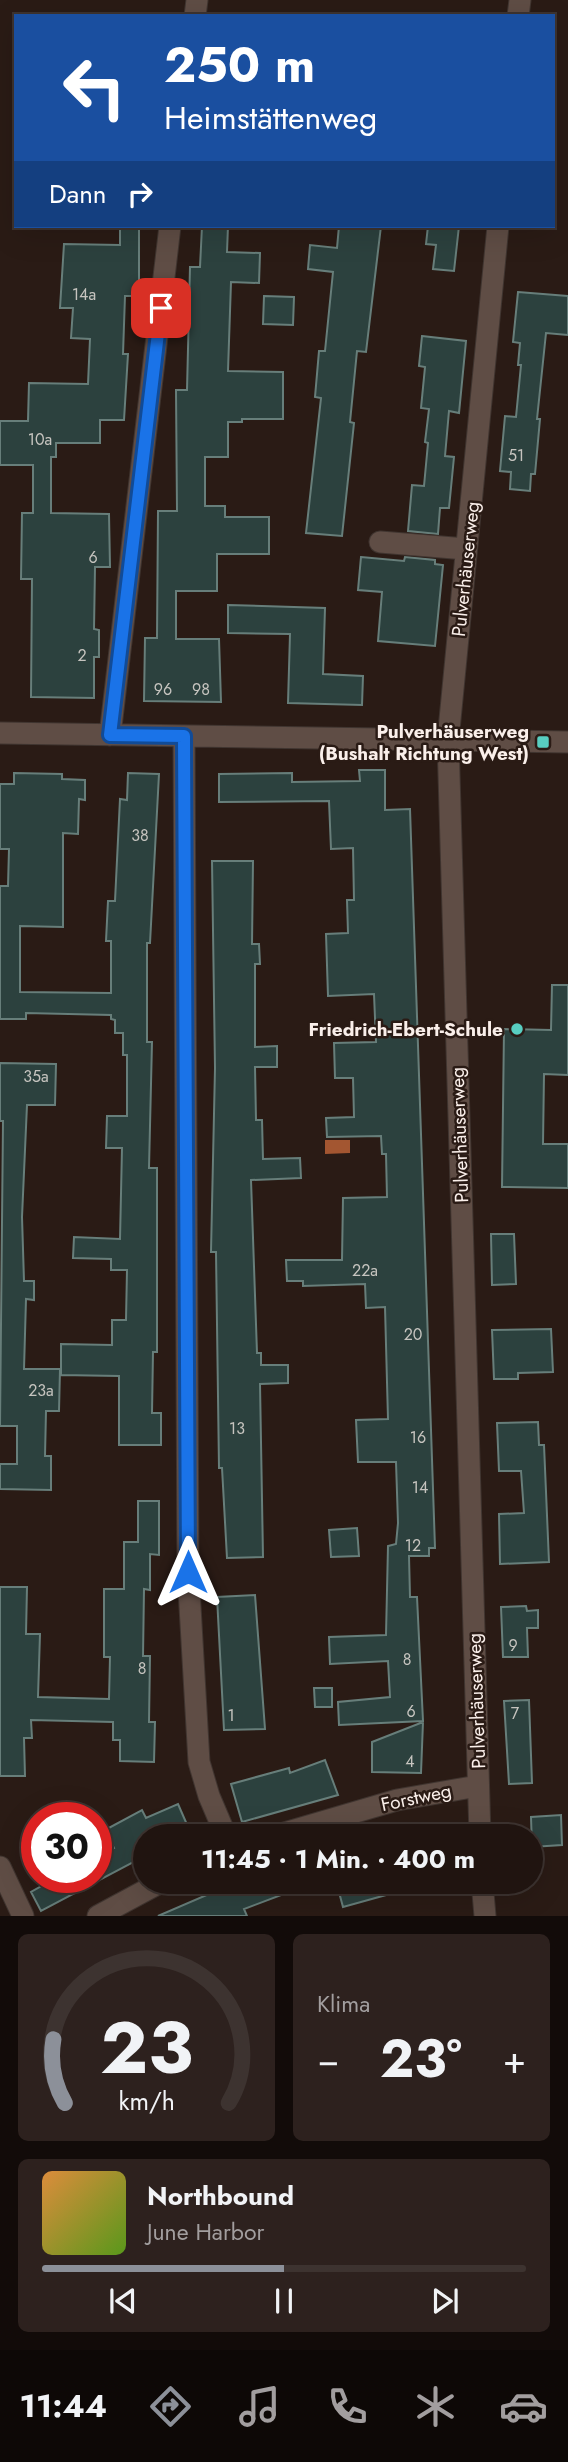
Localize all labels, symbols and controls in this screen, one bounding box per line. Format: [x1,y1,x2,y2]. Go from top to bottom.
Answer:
text: 250 m [164,30,315,100]
icon: left [49,42,140,133]
text: Heimstättenweg [164,95,377,141]
text: Dann [49,175,107,213]
icon: right [121,175,159,213]
pin [131,278,191,338]
house number: 14a [72,283,96,306]
icon: arrive [142,289,180,327]
house number: 10a [28,428,52,451]
house number: 51 [508,444,524,467]
street label: Pulverhäuserweg [445,500,486,638]
house number: 6 [88,546,98,569]
house number: 2 [77,644,87,667]
house number: 96 [154,678,172,701]
house number: 98 [192,678,210,701]
place label: Pulverhäuserweg (Bushalt Richtung West) [319,718,529,767]
marker: Pulverhäuserweg (Bushalt Richtung West) [535,734,551,750]
house number: 38 [131,824,149,847]
place label: Friedrich-Ebert-Schule [309,1016,503,1043]
marker: Friedrich-Ebert-Schule [509,1021,525,1037]
house number: 35a [23,1065,49,1088]
street label: Pulverhäuserweg [444,1067,475,1203]
house number: 22a [352,1259,378,1282]
house number: 20 [404,1323,422,1346]
house number: 23a [28,1379,54,1402]
house number: 13 [229,1417,245,1440]
house number: 16 [410,1426,426,1449]
house number: 14 [412,1476,428,1499]
house number: 12 [405,1534,421,1557]
position arrow [151,1535,225,1609]
street label: Pulverhäuserweg [461,1633,492,1769]
house number: 9 [508,1634,518,1657]
house number: 8 [403,1648,411,1671]
house number: 8 [138,1657,146,1680]
house number: 6 [406,1700,416,1723]
house number: 7 [511,1702,520,1725]
house number: 1 [227,1704,235,1727]
house number: 4 [405,1750,415,1773]
street label: Forstweg [378,1777,454,1818]
speed limit sign: 30 [21,1802,112,1893]
text: 11:45 · 1 Min. · 400 m [201,1840,475,1878]
text: Klima [317,1987,370,2021]
text: 23 [100,1996,193,2101]
text: 23° [380,2021,462,2097]
text: − [317,2032,339,2087]
text: + [503,2032,526,2087]
text: km/h [118,2083,175,2119]
text: Northbound [147,2177,294,2215]
text: June Harbor [147,2215,264,2249]
icon: previous [104,2282,142,2320]
icon: pause [265,2282,303,2320]
icon: next [426,2282,464,2320]
icon: directions [146,2382,195,2431]
icon: music [235,2382,284,2431]
icon: phone [323,2382,372,2431]
icon: climate [411,2382,460,2431]
icon: car [499,2382,548,2431]
text: 11:44 [20,2383,107,2429]

